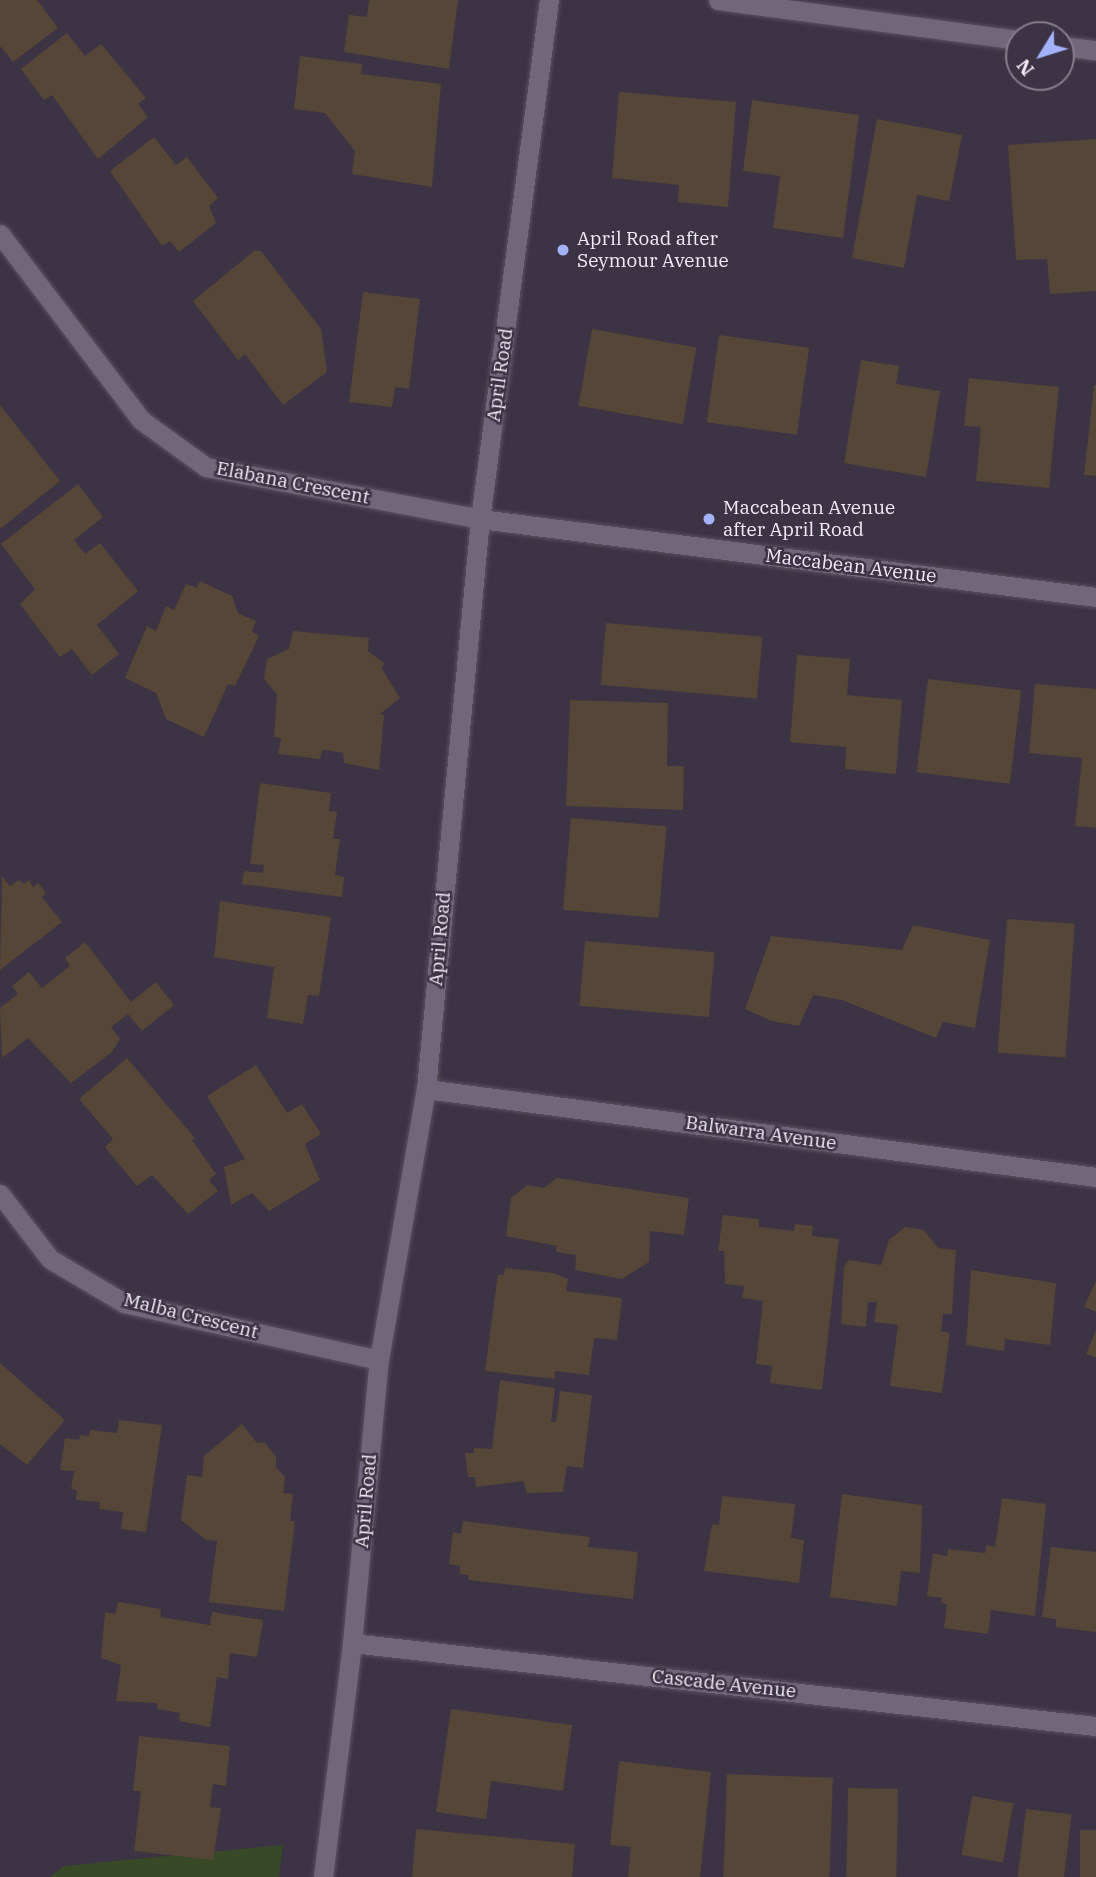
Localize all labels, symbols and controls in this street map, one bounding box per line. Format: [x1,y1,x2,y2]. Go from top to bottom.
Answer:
north arrow [1005,21,1075,91]
text: N [1011,54,1039,81]
place label: April Road after Seymour Avenue [577,228,729,272]
marker: April Road after Seymour Avenue [555,242,571,258]
street label: April Road [482,327,518,423]
street label: Elabana Crescent [215,457,371,509]
place label: Maccabean Avenue after April Road [723,497,895,541]
marker: Maccabean Avenue after April Road [701,511,717,527]
street label: Maccabean Avenue [764,544,938,588]
street label: April Road [425,891,455,987]
street label: Balwarra Avenue [684,1111,838,1155]
street label: Malba Crescent [122,1288,260,1344]
street label: April Road [351,1453,381,1549]
street label: Cascade Avenue [651,1665,797,1703]

